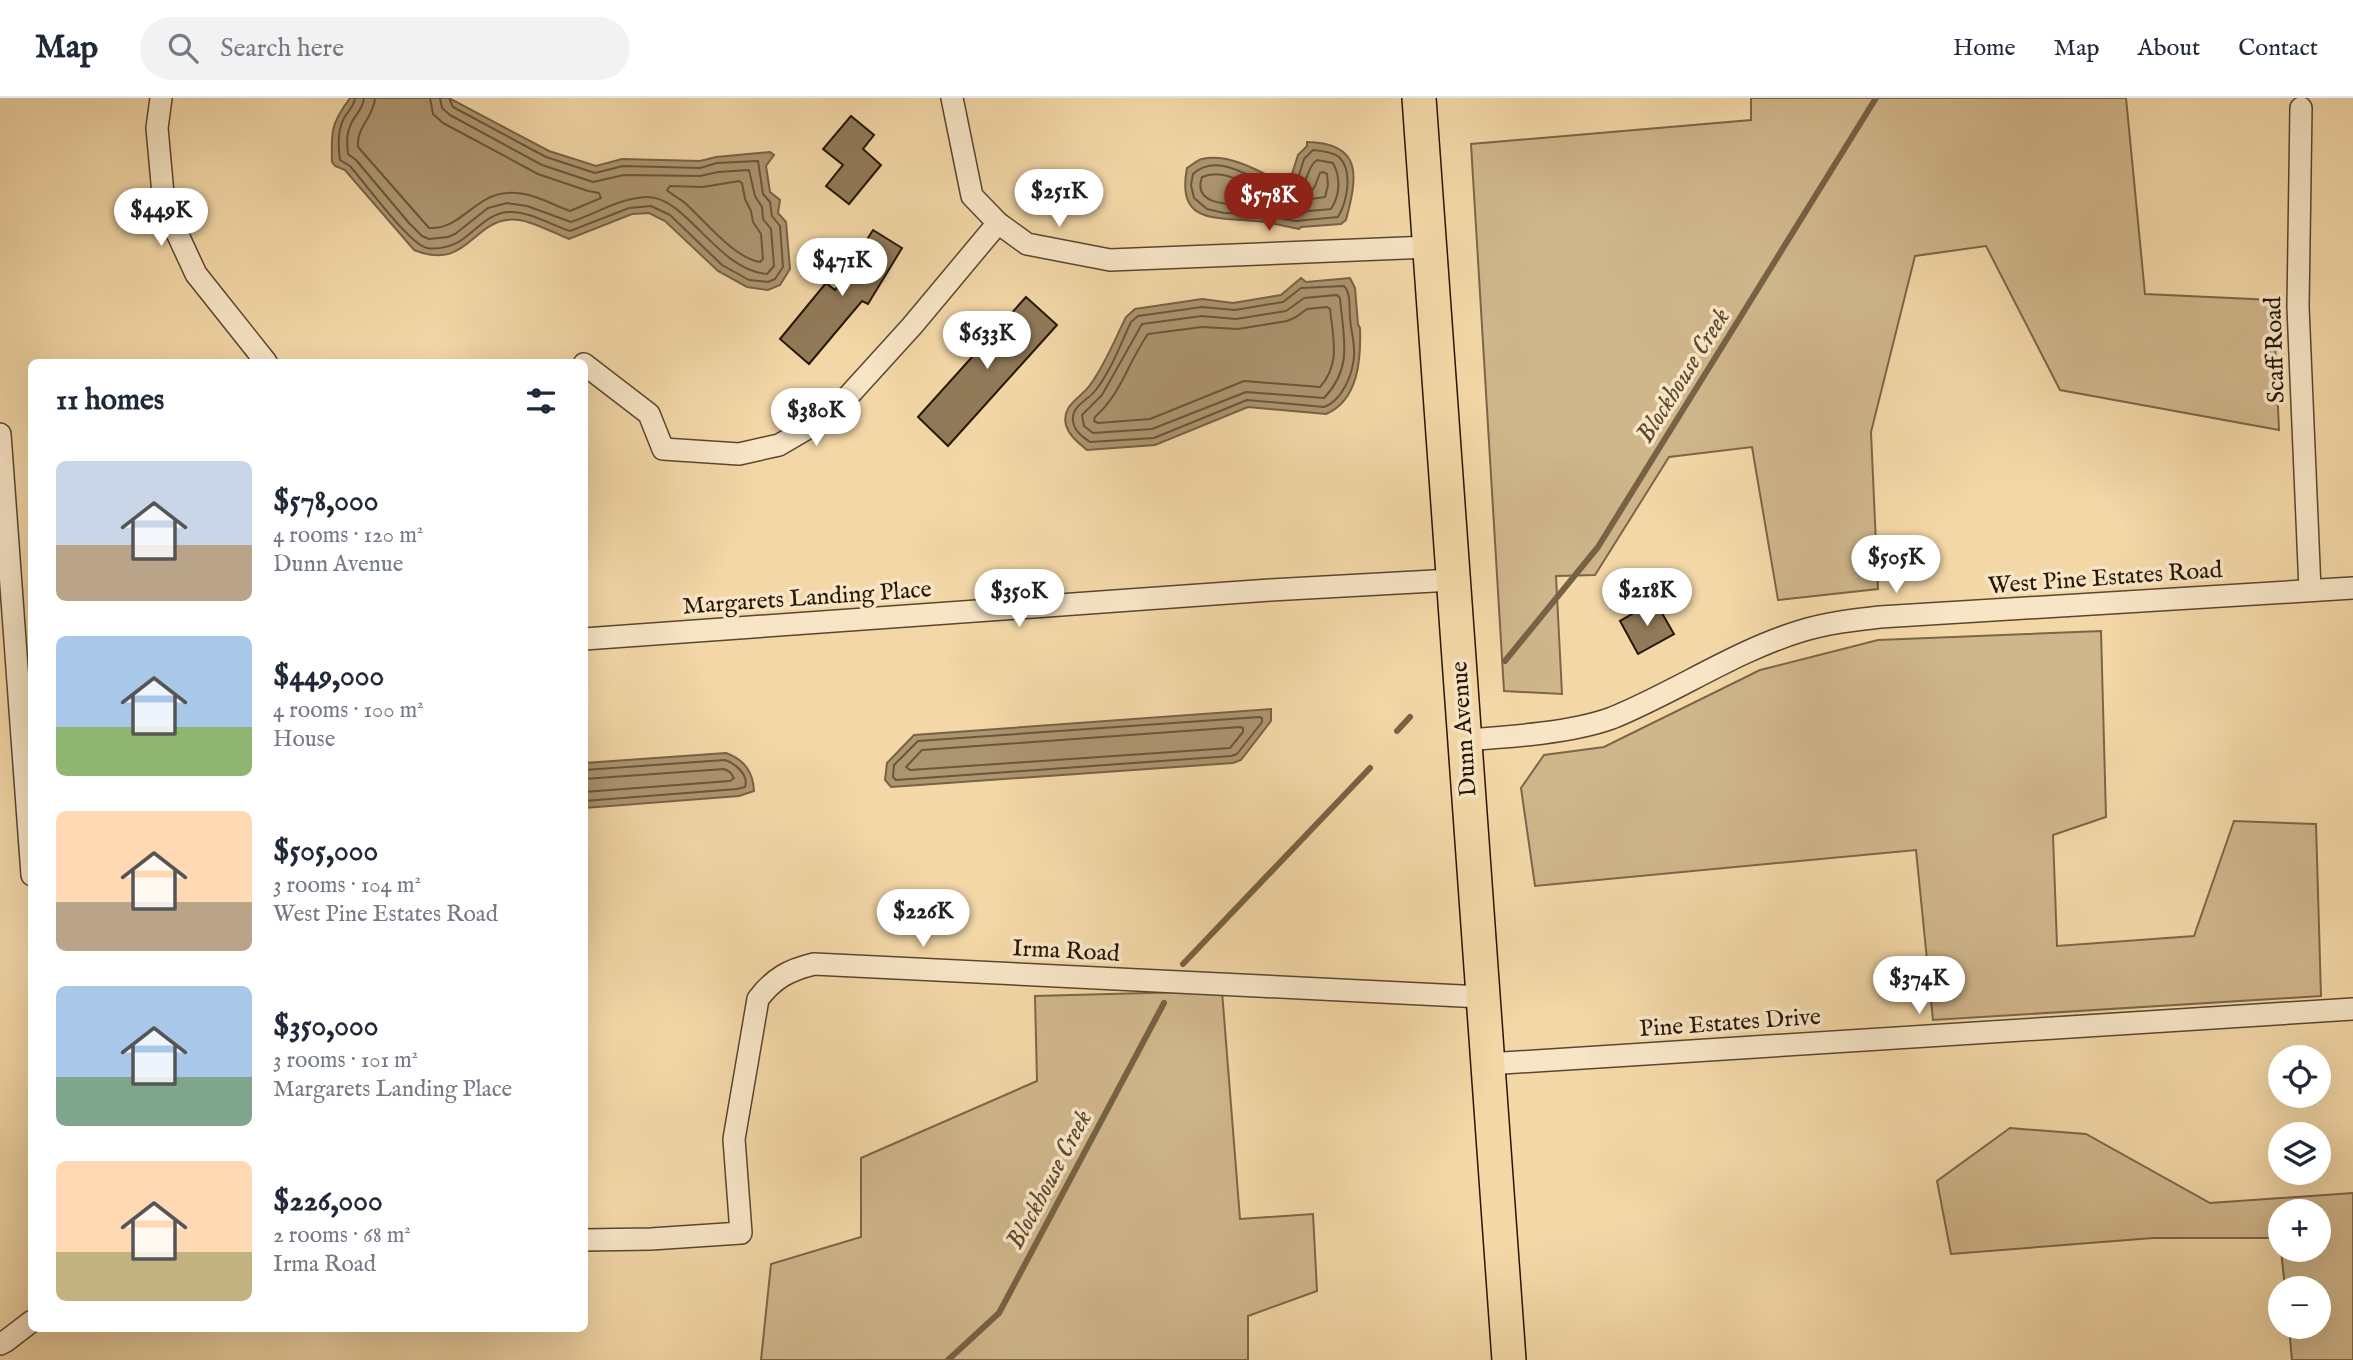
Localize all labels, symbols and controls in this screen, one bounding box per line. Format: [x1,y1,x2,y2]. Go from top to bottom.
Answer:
search box [140,17,630,80]
text: Map [35,27,98,69]
icon: search [164,29,202,67]
text: Search here [220,32,344,65]
text: Home [1953,33,2016,64]
text: Map [2054,33,2100,64]
text: About [2138,33,2200,64]
text: Contact [2238,33,2318,64]
pin: $251K [1010,170,1108,229]
pin: $578K [1220,174,1318,233]
text: $251K [1031,177,1088,206]
text: $578K [1240,181,1298,210]
pin: $449K [112,188,210,248]
text: $449K [130,196,192,225]
pin: $471K [793,238,891,298]
text: $471K [812,246,872,275]
street label: Scaff Road [2258,296,2293,404]
water label: Blockhouse Creek [1629,302,1738,449]
pin: $633K [938,312,1036,371]
text: $633K [959,319,1015,348]
text: 11 homes [56,382,164,420]
icon: filters [522,382,560,420]
pin: $380K [767,388,865,448]
text: $380K [787,396,845,425]
text: $578,000 [273,483,378,521]
icon: home [112,489,196,573]
text: 4 rooms · 120 m² [273,521,423,550]
pin: $505K [1847,536,1945,595]
text: $505K [1867,543,1925,572]
text: Dunn Avenue [273,550,403,579]
street label: West Pine Estates Road [1987,555,2224,602]
pin: $218K [1598,568,1696,628]
pin: $350K [970,570,1068,629]
street label: Margarets Landing Place [682,574,933,623]
text: $218K [1618,576,1676,605]
text: $350K [990,577,1048,606]
text: $449,000 [273,658,384,696]
street label: Dunn Avenue [1444,660,1485,798]
icon: home [112,664,196,748]
text: 4 rooms · 100 m² [273,696,424,725]
text: House [273,725,335,754]
text: $505,000 [273,833,378,871]
icon: home [112,839,196,923]
text: 3 rooms · 104 m² [273,871,421,900]
pin: $226K [874,890,972,949]
text: $226K [893,897,953,926]
text: West Pine Estates Road [273,900,498,929]
street label: Irma Road [1011,933,1121,970]
pin: $374K [1870,956,1968,1016]
text: $374K [1889,964,1949,993]
street label: Pine Estates Drive [1638,1002,1822,1045]
text: $350,000 [273,1008,379,1046]
icon: home [112,1014,196,1098]
map controls [2268,1045,2331,1339]
button: locate [2268,1045,2331,1108]
text: 3 rooms · 101 m² [273,1046,418,1075]
text: Margarets Landing Place [273,1075,512,1104]
water label: Blockhouse Creek [999,1104,1100,1255]
button: layers [2268,1122,2331,1185]
text: $226,000 [273,1183,383,1221]
icon: home [112,1189,196,1273]
button: + [2268,1199,2331,1262]
text: 2 rooms · 68 m² [273,1221,411,1250]
text: Irma Road [273,1250,376,1279]
button: − [2268,1276,2331,1339]

